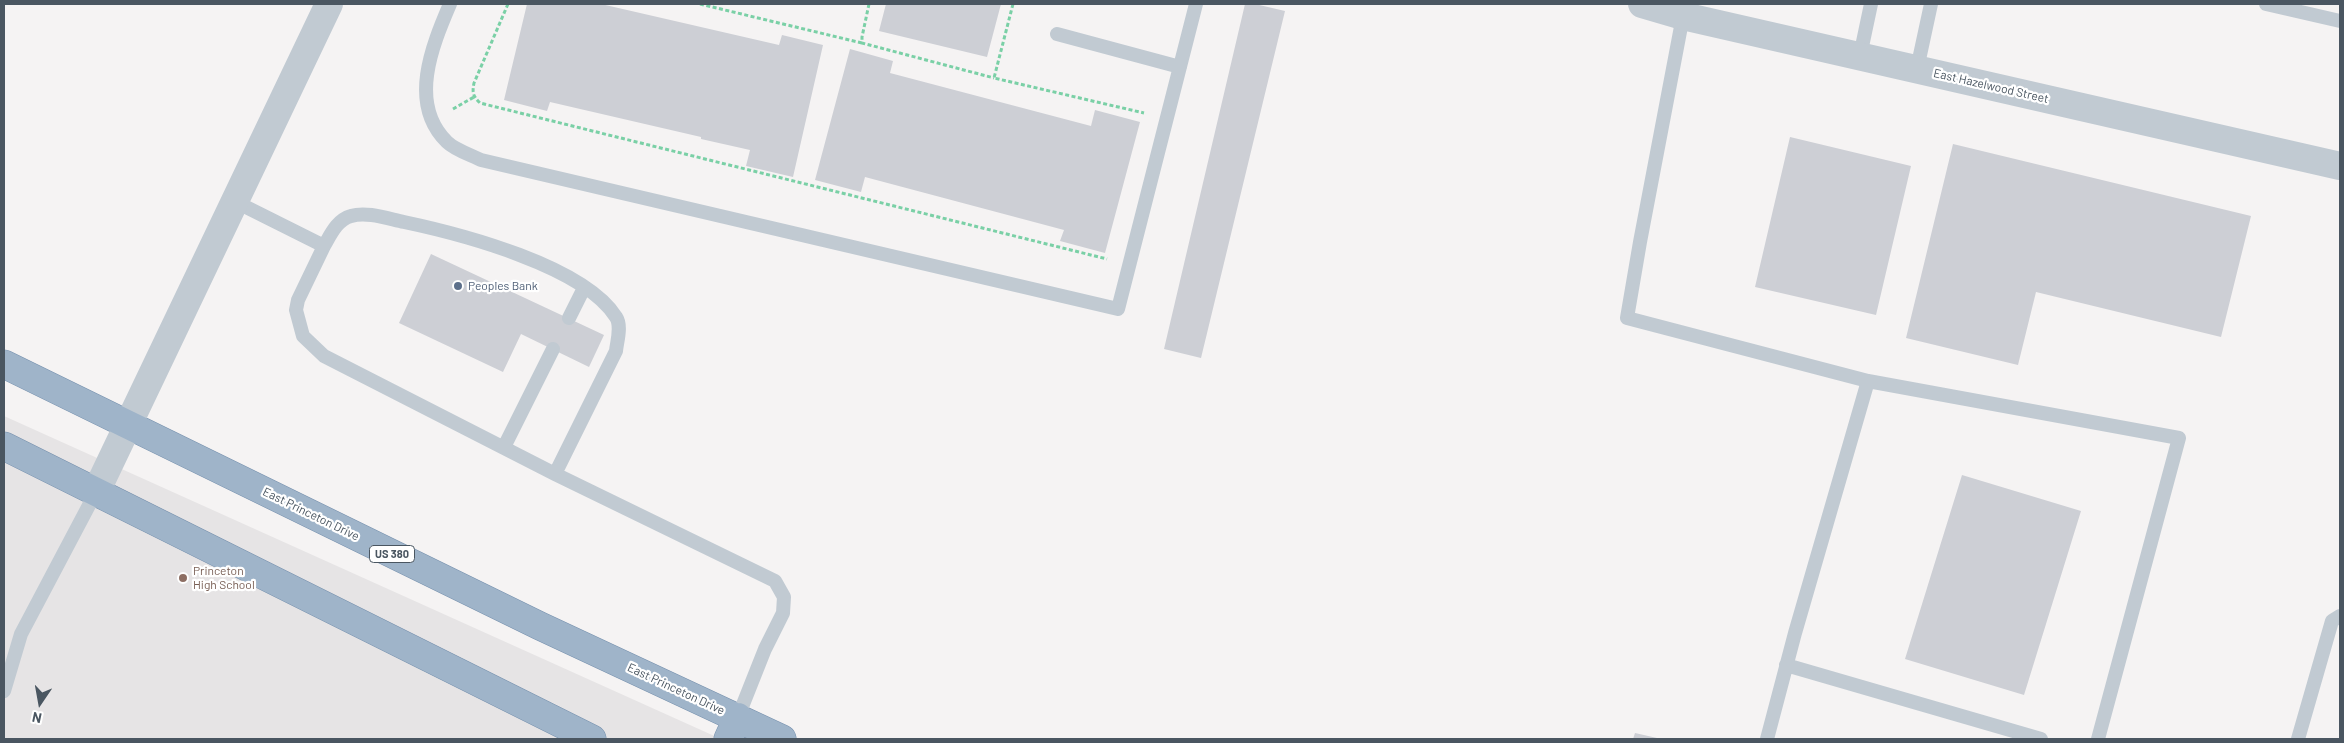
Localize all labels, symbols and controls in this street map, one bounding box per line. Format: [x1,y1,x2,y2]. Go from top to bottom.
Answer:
street label: East Hazelwood Street [1932,66,2050,106]
place label: Peoples Bank [468,279,538,293]
marker: Peoples Bank [452,280,464,292]
street label: East Princeton Drive [260,484,362,544]
road number: US 380 [370,546,414,562]
place label: Princeton High School [193,564,255,592]
marker: Princeton High School [177,572,189,584]
street label: East Princeton Drive [625,660,727,718]
north arrow [15,678,65,728]
text: N [30,709,43,727]

